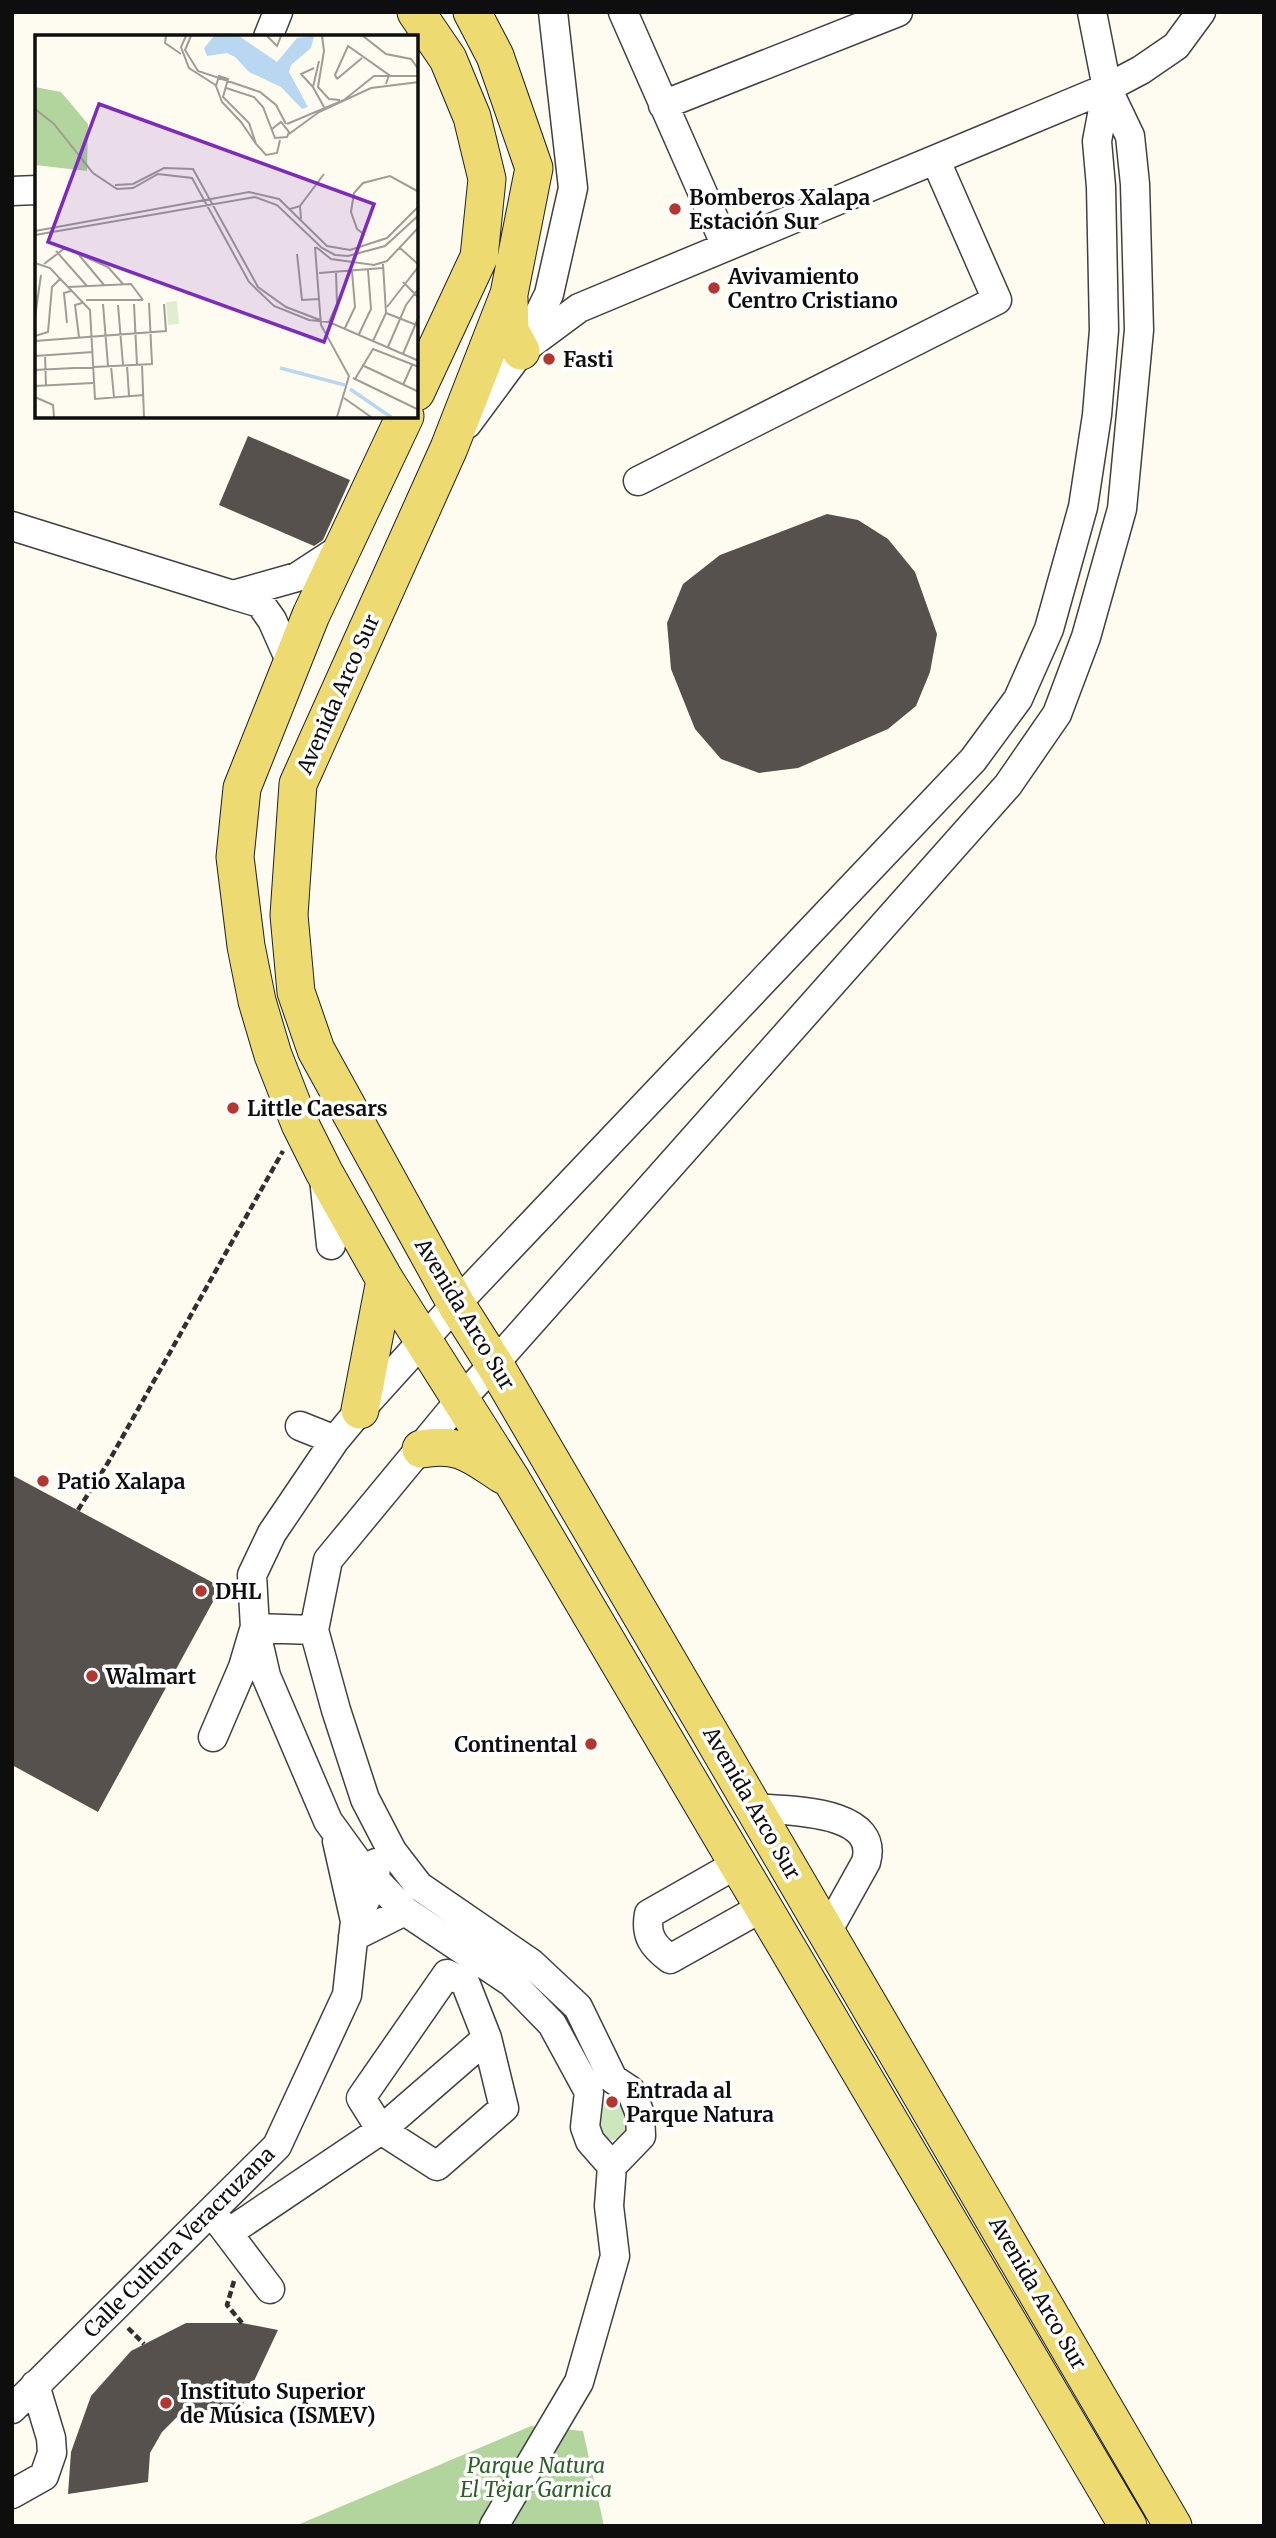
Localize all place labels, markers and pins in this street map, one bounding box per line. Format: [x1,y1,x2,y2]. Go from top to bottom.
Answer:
place label: Bomberos Xalapa Estación Sur [689,184,871,235]
marker: Bomberos Xalapa Estación Sur [667,201,683,217]
place label: Avivamiento Centro Cristiano [727,263,898,314]
marker: Avivamiento Centro Cristiano [706,280,722,296]
place label: Fasti [563,346,613,373]
marker: Fasti [541,351,557,367]
place label: Little Caesars [247,1095,388,1122]
marker: Little Caesars [225,1100,241,1116]
place label: Patio Xalapa [57,1468,186,1495]
marker: Patio Xalapa [35,1473,51,1489]
place label: DHL [215,1578,262,1605]
marker: DHL [193,1583,209,1599]
place label: Walmart [105,1663,197,1690]
marker: Walmart [84,1668,100,1684]
place label: Continental [454,1731,577,1758]
marker: Continental [583,1736,599,1752]
place label: Entrada al Parque Natura [626,2077,774,2128]
marker: Entrada al Parque Natura [604,2094,620,2110]
place label: Instituto Superior de Música (ISMEV) [180,2378,376,2429]
marker: Instituto Superior de Música (ISMEV) [158,2395,174,2411]

